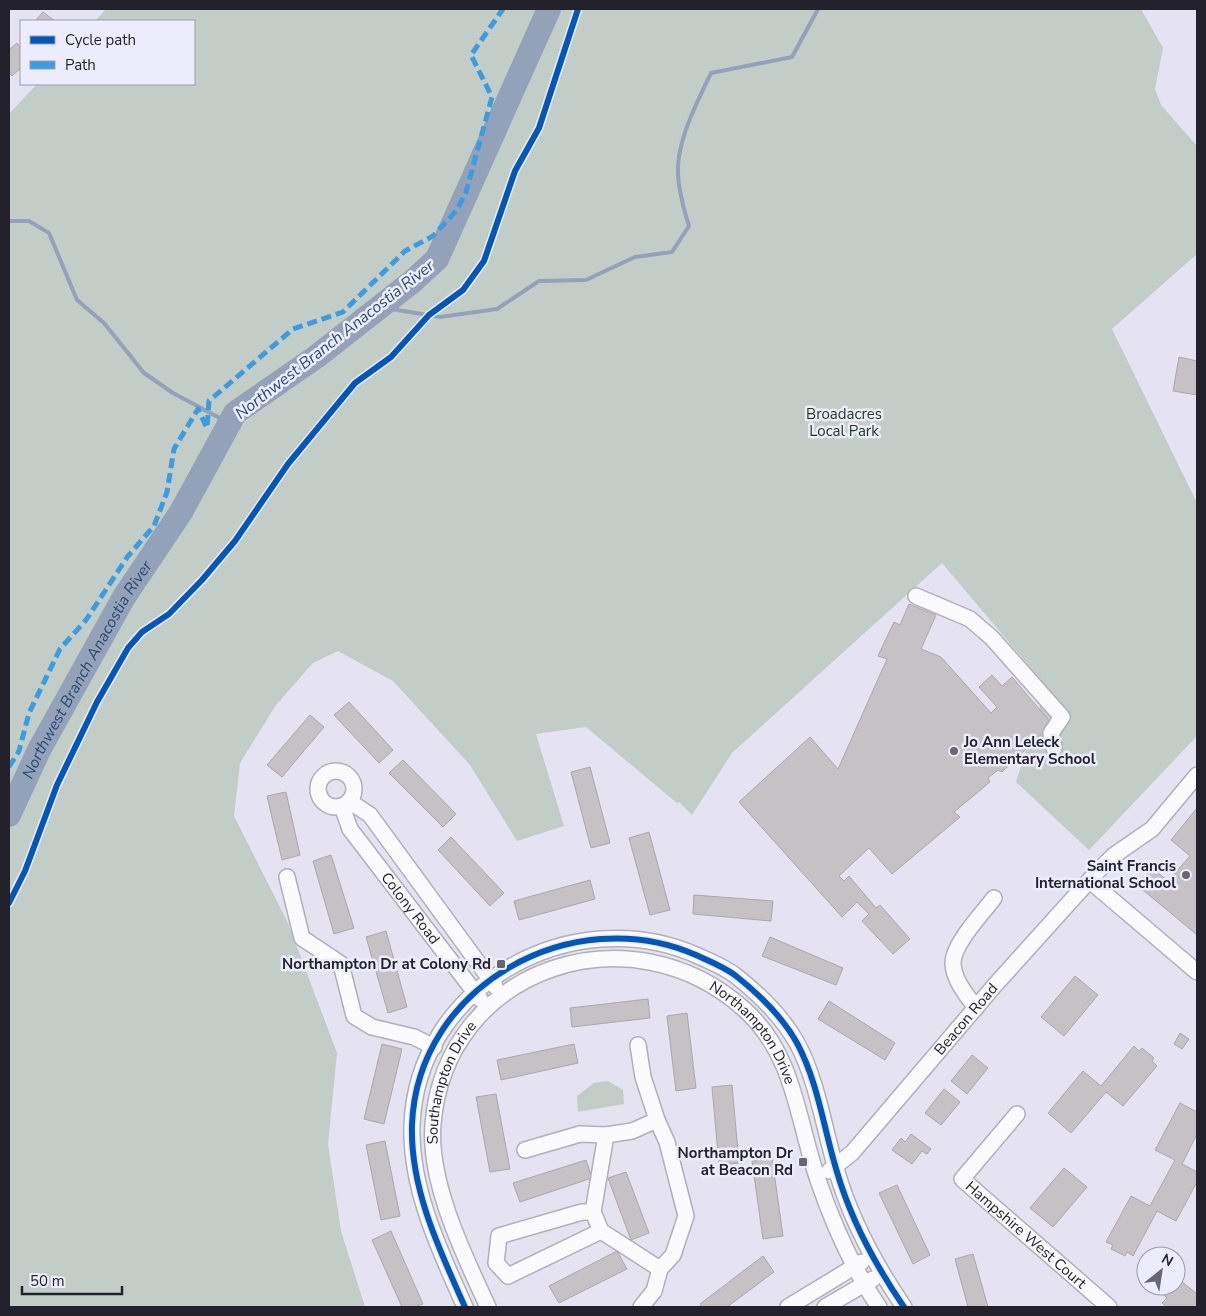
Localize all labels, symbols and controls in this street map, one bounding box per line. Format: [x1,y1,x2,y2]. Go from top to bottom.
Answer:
legend [20,20,195,85]
text: Cycle path [65,30,136,50]
text: Path [65,55,96,75]
water label: Northwest Branch Anacostia River [231,254,440,424]
park label: Broadacres Local Park [806,404,882,441]
water label: Northwest Branch Anacostia River [17,556,158,782]
place label: Jo Ann Leleck Elementary School [963,732,1096,769]
marker: Jo Ann Leleck Elementary School [948,745,960,757]
place label: Saint Francis International School [1035,856,1176,893]
street label: Colony Road [377,868,444,948]
marker: Saint Francis International School [1180,869,1192,881]
place label: Northampton Dr at Colony Rd [282,954,491,974]
marker: Northampton Dr at Colony Rd [495,958,507,970]
street label: Northampton Drive [706,976,800,1087]
street label: Beacon Road [930,979,1002,1059]
street label: Southampton Drive [422,1017,481,1145]
place label: Northampton Dr at Beacon Rd [678,1143,793,1180]
marker: Northampton Dr at Beacon Rd [797,1156,809,1168]
street label: Hampshire West Court [961,1176,1091,1294]
north arrow [1136,1246,1186,1296]
text: N [1158,1249,1177,1271]
scale bar [22,1264,122,1296]
text: 50 m [30,1271,65,1291]

